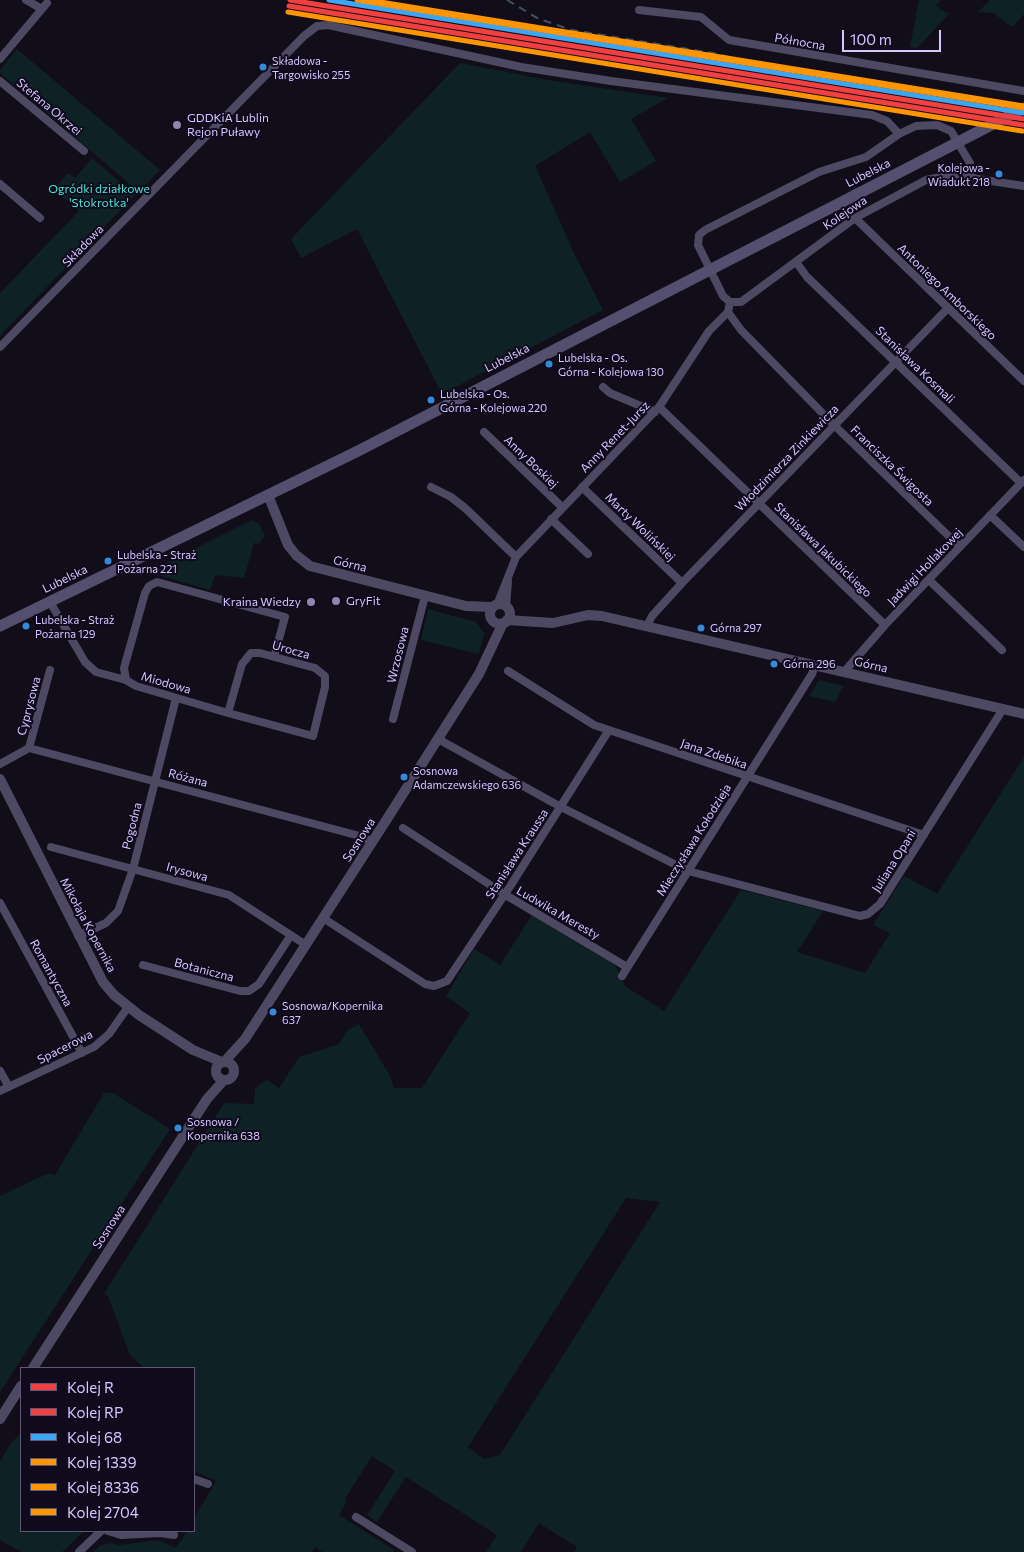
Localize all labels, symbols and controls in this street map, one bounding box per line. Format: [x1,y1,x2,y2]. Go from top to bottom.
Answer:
scale bar [844,20,943,52]
street label: Północna [774,30,826,54]
text: 100 m [850,30,892,48]
place label: Składowa - Targowisko 255 [272,54,350,80]
marker: Składowa - Targowisko 255 [258,62,268,72]
street label: Stefana Okrzei [13,76,85,138]
place label: GDDKiA Lublin Rejon Puławy [187,111,269,139]
marker: GDDKiA Lublin Rejon Puławy [171,119,183,131]
street label: Lubelska [843,156,893,190]
place label: Kolejowa - Wiadukt 218 [928,161,990,187]
marker: Kolejowa - Wiadukt 218 [994,169,1004,179]
park label: Ogródki działkowe 'Stokrotka' [48,182,150,210]
street label: Kolejowa [820,193,870,233]
street label: Składowa [59,222,107,270]
street label: Antoniego Amborskiego [895,241,999,343]
street label: Stanisława Kosmali [872,324,958,406]
street label: Lubelska [482,341,532,375]
place label: Lubelska - Os. Górna - Kolejowa 130 [558,351,664,377]
marker: Lubelska - Os. Górna - Kolejowa 130 [544,359,554,369]
place label: Lubelska - Os. Górna - Kolejowa 220 [440,387,547,413]
marker: Lubelska - Os. Górna - Kolejowa 220 [426,395,436,405]
street label: Anny Renet-Jursz [577,398,653,476]
street label: Włodzimierza Zinkiewicza [732,402,842,514]
street label: Franciszka Świgosta [848,423,936,509]
street label: Anny Boskiej [501,433,561,491]
street label: Marty Wolińskiej [602,490,678,564]
street label: Stanisława Jakubickiego [771,500,875,600]
street label: Jadwigi Hollakowej [884,525,966,609]
place label: Lubelska - Straż Pożarna 221 [117,548,196,574]
street label: Górna [332,553,368,575]
marker: Lubelska - Straż Pożarna 221 [103,556,113,566]
street label: Lubelska [40,562,90,596]
place label: GryFit [346,594,381,608]
place label: Kraina Wiedzy [223,595,301,609]
marker: GryFit [330,595,342,607]
marker: Kraina Wiedzy [305,596,317,608]
place label: Lubelska - Straż Pożarna 129 [35,613,114,639]
marker: Lubelska - Straż Pożarna 129 [21,621,31,631]
place label: Górna 297 [710,621,762,635]
marker: Górna 297 [696,623,706,633]
street label: Wrzosowa [384,625,412,685]
street label: Urocza [270,638,312,662]
street label: Górna [853,654,889,676]
place label: Górna 296 [783,657,836,671]
marker: Górna 296 [769,659,779,669]
street label: Miodowa [139,669,193,697]
street label: Cyprysowa [14,675,44,737]
street label: Jana Zdebika [679,736,749,772]
place label: Sosnowa Adamczewskiego 636 [413,764,521,790]
street label: Różana [167,766,209,790]
marker: Sosnowa Adamczewskiego 636 [399,772,409,782]
street label: Mieczysława Kołodzieja [654,781,734,899]
street label: Pogodna [119,801,145,851]
street label: Stanisława Kraussa [483,806,551,902]
street label: Sosnowa [340,815,378,865]
street label: Juliana Opani [869,827,919,895]
street label: Irysowa [165,860,209,884]
street label: Mikołaja Kopernika [57,875,119,975]
street label: Ludwika Meresty [514,883,602,943]
street label: Romantyczna [27,937,75,1009]
street label: Botaniczna [173,955,235,985]
place label: Sosnowa/Kopernika 637 [282,999,383,1025]
marker: Sosnowa/Kopernika 637 [268,1007,278,1017]
street label: Spacerowa [35,1027,95,1067]
place label: Sosnowa / Kopernika 638 [187,1115,260,1141]
marker: Sosnowa / Kopernika 638 [173,1123,183,1133]
street label: Sosnowa [90,1202,128,1252]
legend [20,1367,195,1532]
text: Kolej R [67,1378,114,1396]
text: Kolej RP [67,1403,123,1421]
text: Kolej 68 [67,1428,122,1446]
text: Kolej 1339 [67,1453,137,1471]
text: Kolej 8336 [67,1478,139,1496]
text: Kolej 2704 [67,1503,139,1521]

